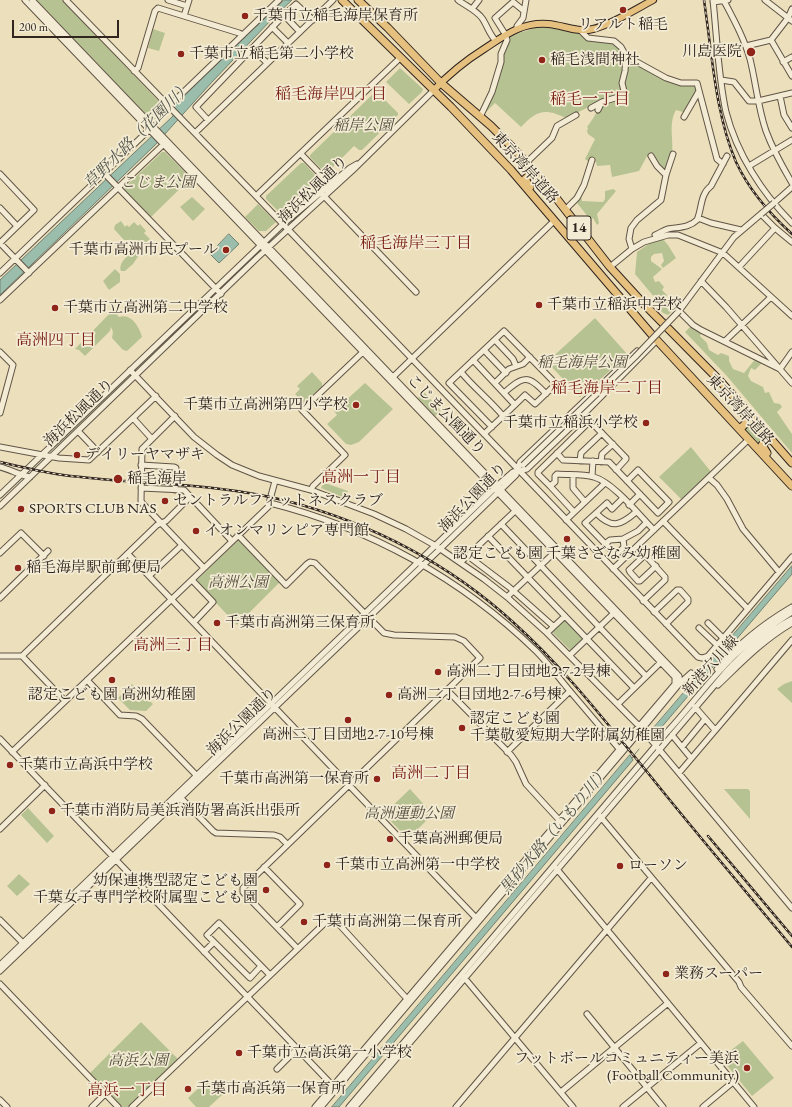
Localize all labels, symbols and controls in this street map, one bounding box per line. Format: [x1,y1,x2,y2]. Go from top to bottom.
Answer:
marker: リアルト稲毛 [618,5,628,15]
place label: 千葉市立稲毛海岸保育所 [253,7,418,25]
marker: 千葉市立稲毛海岸保育所 [240,11,250,21]
scale bar [14,12,121,38]
place label: リアルト稲毛 [578,16,668,34]
text: 200 m [19,19,48,35]
place label: 川島医院 [682,43,742,61]
place label: 千葉市立稲毛第二小学校 [189,45,354,63]
marker: 川島医院 [745,46,757,58]
marker: 千葉市立稲毛第二小学校 [176,49,186,59]
place label: 稲毛浅間神社 [550,51,640,69]
marker: 稲毛浅間神社 [537,55,547,65]
water label: 草野水路（花園川） [80,78,196,194]
district label: 稲毛海岸四丁目 [275,85,387,105]
district label: 稲毛一丁目 [550,90,630,110]
park label: 稲岸公園 [333,117,393,135]
street label: 東京湾岸道路 [488,129,562,207]
street label: 海浜松風通り [274,152,352,228]
park label: こじま公園 [121,174,195,192]
road number: 14 [567,216,591,240]
district label: 稲毛海岸三丁目 [360,234,472,254]
place label: 千葉市高洲市民プール [68,241,218,259]
marker: 千葉市高洲市民プール [221,245,231,255]
place label: 千葉市立稲浜中学校 [547,296,682,314]
place label: 千葉市立高洲第二中学校 [63,299,228,317]
marker: 千葉市立稲浜中学校 [534,300,544,310]
marker: 千葉市立高洲第二中学校 [50,303,60,313]
district label: 高洲四丁目 [16,331,96,351]
park label: 稲毛海岸公園 [537,354,627,372]
street label: こじま公園通り [403,371,489,459]
street label: 東京湾岸道路 [703,371,777,449]
street label: 海浜松風通り [40,375,118,451]
district label: 稲毛海岸二丁目 [551,379,663,399]
place label: 千葉市立高洲第四小学校 [183,396,348,414]
marker: 千葉市立高洲第四小学校 [351,400,361,410]
place label: 千葉市立稲浜小学校 [503,414,638,432]
marker: 千葉市立稲浜小学校 [641,418,651,428]
place label: デイリーヤマザキ [85,446,205,464]
marker: デイリーヤマザキ [72,450,82,460]
street label: 海浜公園通り [435,459,511,537]
district label: 高洲一丁目 [321,468,401,488]
place label: 稲毛海岸 [127,470,187,488]
marker: 稲毛海岸 [112,473,124,485]
place label: セントラルフィットネスクラブ [173,492,383,510]
marker: セントラルフィットネスクラブ [160,496,170,506]
place label: SPORTS CLUB NAS [29,500,156,518]
marker: SPORTS CLUB NAS [16,504,26,514]
place label: イオンマリンピア専門館 [204,522,369,540]
marker: イオンマリンピア専門館 [191,526,201,536]
marker: 認定こども園 千葉さざなみ幼稚園 [562,534,572,544]
place label: 認定こども園 千葉さざなみ幼稚園 [453,545,681,563]
place label: 稲毛海岸駅前郵便局 [26,559,161,577]
marker: 稲毛海岸駅前郵便局 [13,563,23,573]
park label: 高洲公園 [208,574,268,592]
place label: 千葉市高洲第三保育所 [225,614,375,632]
marker: 千葉市高洲第三保育所 [212,618,222,628]
street label: 新港穴川線 [679,632,743,700]
district label: 高洲三丁目 [133,636,213,656]
place label: 高洲二丁目団地2-7-2号棟 [446,663,611,681]
marker: 高洲二丁目団地2-7-2号棟 [433,667,443,677]
marker: 認定こども園 高洲幼稚園 [107,675,117,685]
street label: 海浜公園通り [203,684,281,760]
place label: 認定こども園 高洲幼稚園 [28,686,196,704]
place label: 高洲二丁目団地2-7-6号棟 [397,686,562,704]
marker: 高洲二丁目団地2-7-6号棟 [384,690,394,700]
place label: 認定こども園 千葉敬愛短期大学附属幼稚園 [470,710,665,745]
marker: 高洲二丁目団地2-7-10号棟 [343,715,353,725]
marker: 認定こども園 千葉敬愛短期大学附属幼稚園 [457,723,467,733]
place label: 高洲二丁目団地2-7-10号棟 [262,726,434,744]
place label: 千葉市立高浜中学校 [18,756,153,774]
marker: 千葉市立高浜中学校 [5,760,15,770]
district label: 高洲二丁目 [391,764,471,784]
water label: 黒砂水路（いもり川） [496,764,614,898]
place label: 千葉市高洲第一保育所 [219,770,369,788]
marker: 千葉市高洲第一保育所 [372,774,382,784]
place label: 千葉市消防局美浜消防署高浜出張所 [60,802,300,820]
park label: 高洲運動公園 [364,805,454,823]
marker: 千葉市消防局美浜消防署高浜出張所 [47,806,57,816]
place label: 千葉高洲郵便局 [398,830,503,848]
marker: 千葉高洲郵便局 [385,834,395,844]
place label: 千葉市立高洲第一中学校 [335,856,500,874]
place label: ローソン [628,857,688,875]
marker: 千葉市立高洲第一中学校 [322,860,332,870]
marker: ローソン [615,861,625,871]
place label: 幼保連携型認定こども園 千葉女子専門学校附属聖こども園 [33,872,258,907]
marker: 幼保連携型認定こども園 千葉女子専門学校附属聖こども園 [261,885,271,895]
place label: 千葉市高洲第二保育所 [312,913,462,931]
marker: 千葉市高洲第二保育所 [299,917,309,927]
place label: 業務スーパー [674,965,763,983]
marker: 業務スーパー [661,969,671,979]
place label: 千葉市立高浜第一小学校 [247,1044,412,1062]
marker: 千葉市立高浜第一小学校 [234,1048,244,1058]
place label: フットボールコミュニティー美浜 (Football Community) [514,1050,739,1085]
park label: 高浜公園 [108,1052,168,1070]
marker: フットボールコミュニティー美浜 (Football Community) [742,1063,752,1073]
place label: 千葉市高浜第一保育所 [196,1080,346,1098]
district label: 高浜一丁目 [87,1081,167,1101]
marker: 千葉市高浜第一保育所 [183,1084,193,1094]

